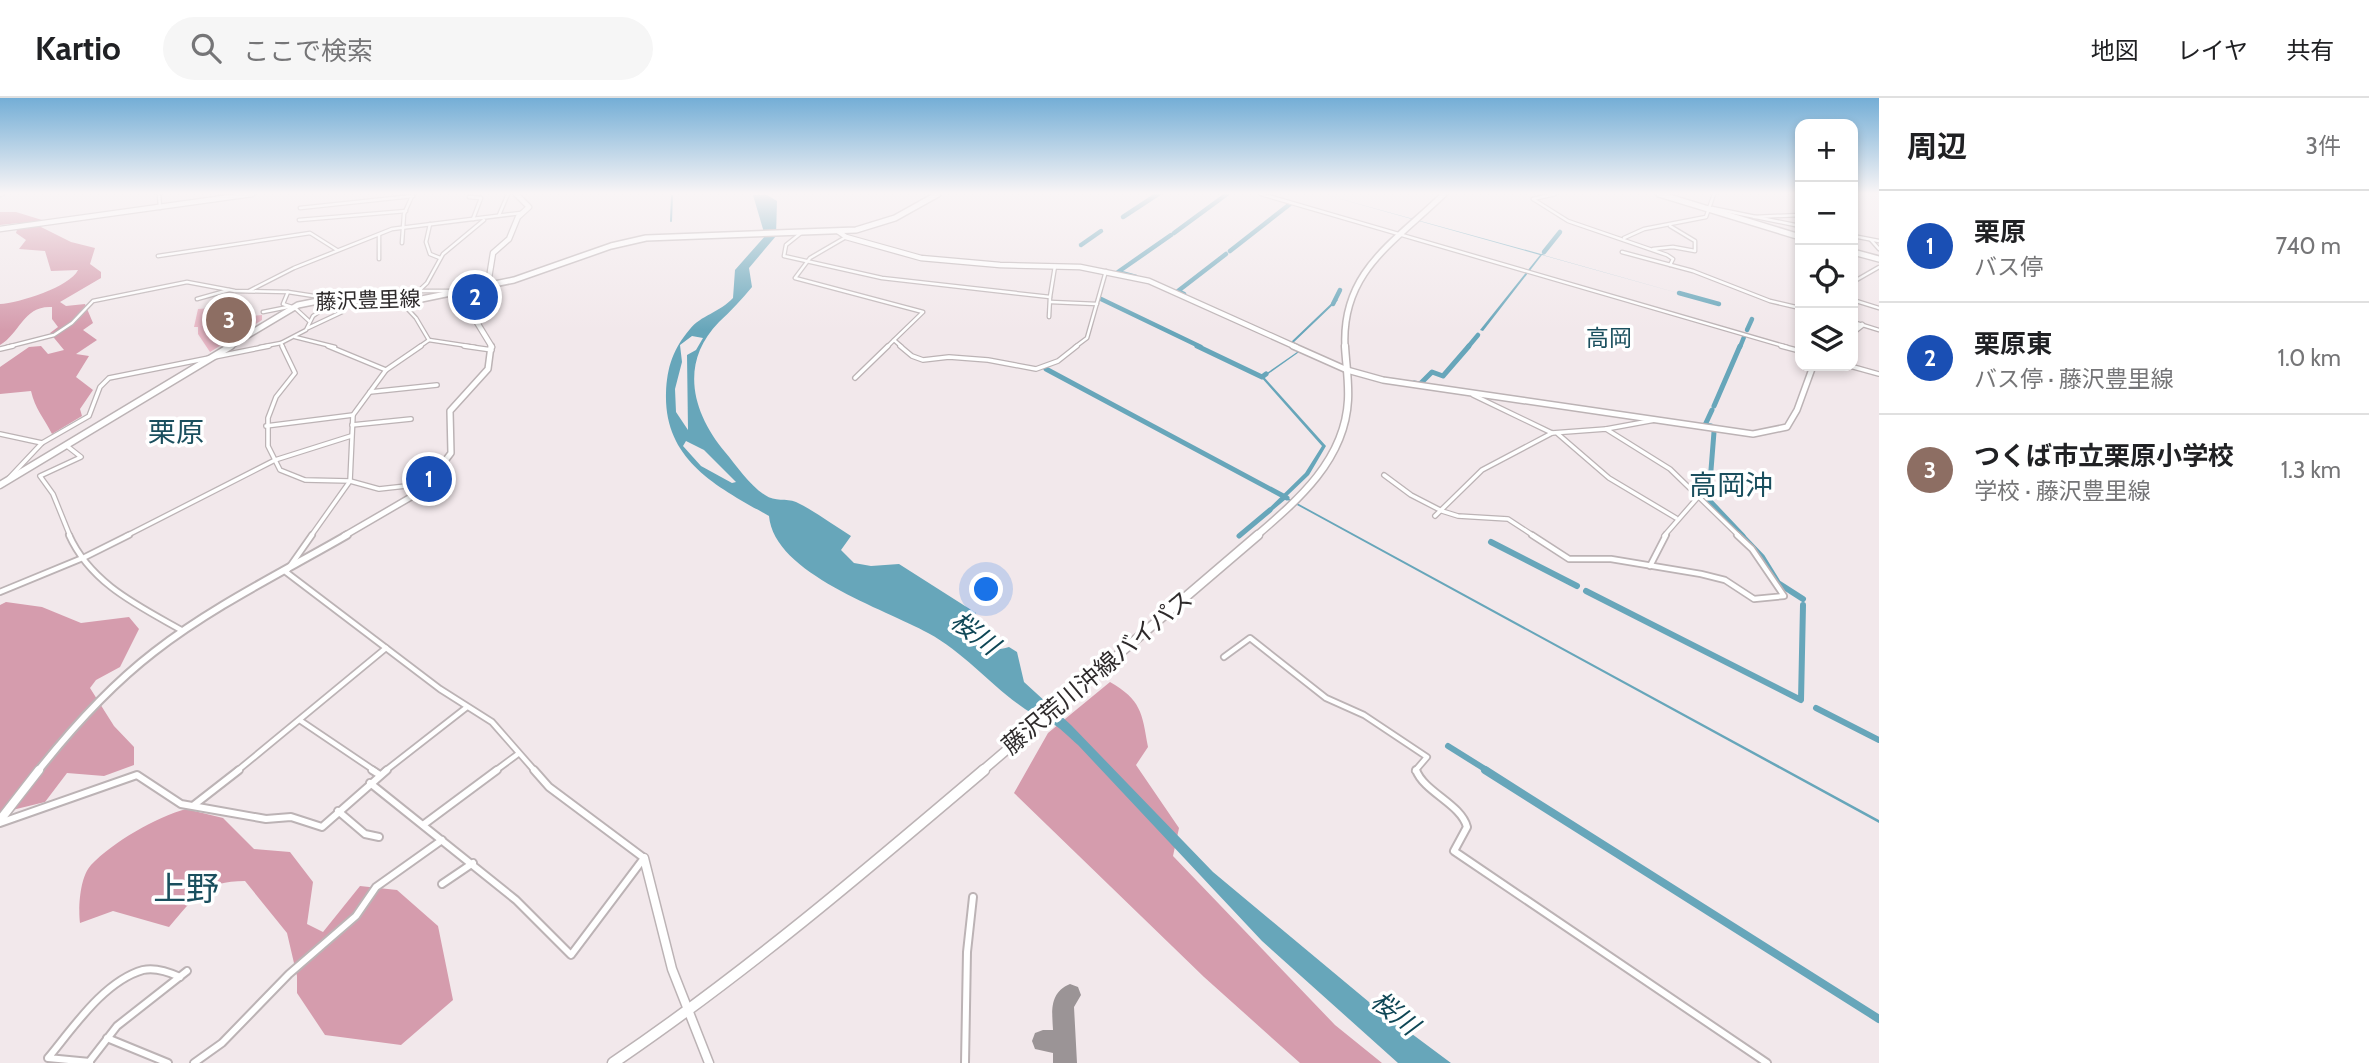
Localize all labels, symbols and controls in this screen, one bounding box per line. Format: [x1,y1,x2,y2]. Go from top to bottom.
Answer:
search box [163,17,653,80]
text: Kartio [35,28,121,68]
icon: search [187,29,225,67]
text: ここで検索 [243,35,373,67]
text: 地図 [2091,36,2139,65]
text: レイヤ [2177,36,2248,65]
text: 共有 [2286,36,2334,65]
map controls [1795,119,1858,371]
button: + [1795,119,1858,182]
text: 周辺 [1907,128,1967,165]
text: 3件 [2306,132,2341,160]
button: − [1795,182,1858,245]
text: 栗原 [1974,216,2026,248]
text: 1 [1926,232,1934,260]
text: 740 m [2276,232,2341,260]
button: locate [1795,245,1858,308]
text: バス停 [1974,253,2043,281]
pin: 2 [452,271,498,323]
street label: 藤沢豊里線 [315,286,421,314]
pin: 3 [206,294,252,346]
button: layers [1795,308,1858,371]
district label: 高岡 [1586,324,1632,352]
text: 栗原東 [1974,328,2052,360]
text: 2 [1924,344,1936,372]
text: 1.0 km [2277,344,2341,372]
text: バス停 · 藤沢豊里線 [1974,365,2174,393]
district label: 栗原 [148,415,204,449]
text: つくば市立栗原小学校 [1974,440,2234,472]
pin: 1 [406,453,452,505]
text: 3 [1924,456,1936,484]
text: 1.3 km [2281,456,2341,484]
district label: 高岡沖 [1689,468,1773,502]
text: 学校 · 藤沢豊里線 [1974,477,2151,505]
your location [969,572,1003,606]
street label: 藤沢荒川沖線バイパス [996,584,1198,760]
water label: 桜川 [945,605,1008,663]
district label: 上野 [153,868,219,908]
water label: 桜川 [1365,984,1428,1044]

